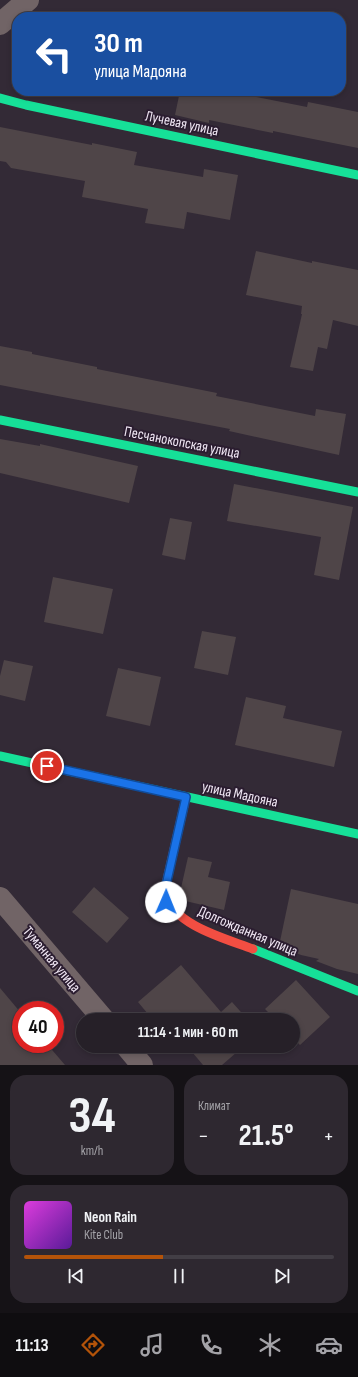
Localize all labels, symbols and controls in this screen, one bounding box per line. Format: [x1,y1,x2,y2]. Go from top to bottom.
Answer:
text: 30 m [94,27,143,60]
icon: left [28,28,80,80]
text: улица Мадояна [94,61,187,82]
street label: Лучевая улица [143,106,221,141]
street label: Песчанокопская улица [123,422,241,463]
pin [30,749,64,783]
icon: arrive [36,755,58,777]
street label: улица Мадояна [200,777,280,812]
position arrow [145,881,187,923]
street label: Долгожданная улица [195,902,301,961]
street label: Туманная улица [18,922,85,996]
speed limit sign: 40 [12,1001,64,1053]
text: 11:14 · 1 мин · 60 m [138,1023,238,1042]
text: 34 [68,1085,116,1148]
text: Климат [198,1098,230,1114]
text: 21.5° [238,1118,294,1154]
text: − [198,1123,209,1150]
text: + [323,1123,334,1150]
text: km/h [81,1143,103,1159]
text: Neon Rain [84,1208,137,1227]
text: Kite Club [84,1227,123,1243]
icon: previous [65,1265,87,1287]
icon: pause [168,1265,190,1287]
icon: next [271,1265,293,1287]
icon: directions [79,1331,107,1359]
icon: music [138,1331,166,1359]
icon: phone [197,1331,225,1359]
icon: climate [256,1331,284,1359]
icon: car [315,1331,343,1359]
text: 11:13 [15,1335,49,1356]

